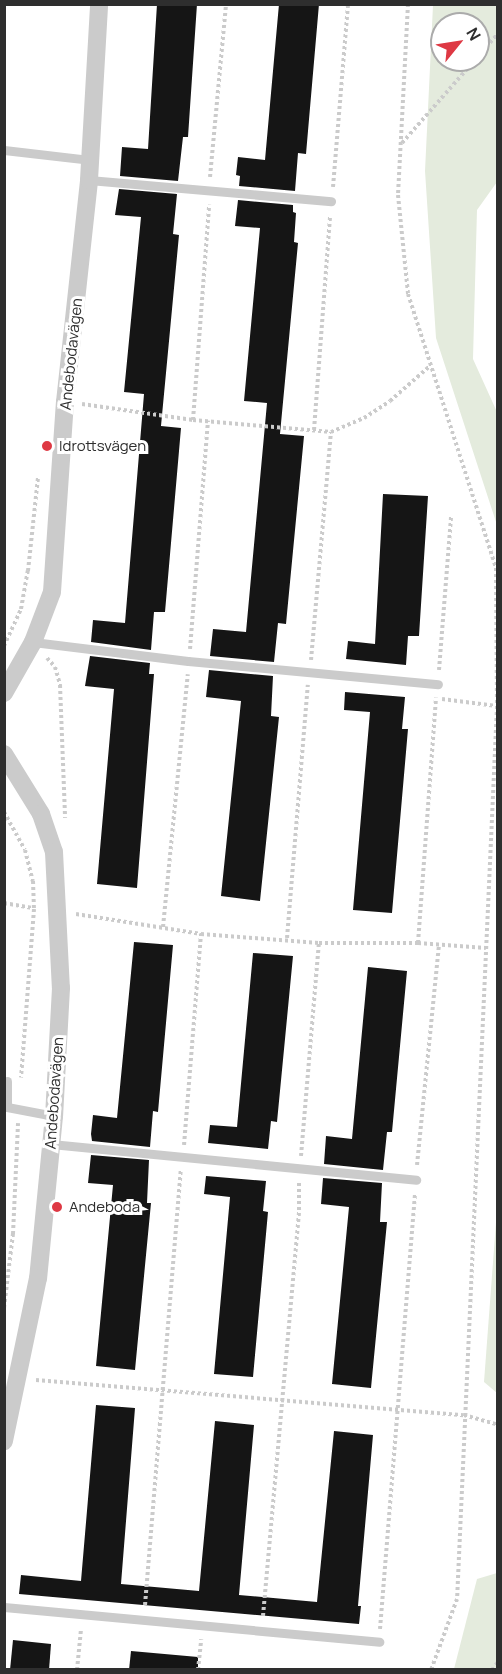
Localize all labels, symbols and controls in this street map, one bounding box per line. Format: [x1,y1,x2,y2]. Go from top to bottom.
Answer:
north arrow [430,12,490,72]
text: N [461,24,486,44]
street label: Andebodavägen [56,297,86,411]
place label: Idrottsvägen [59,437,146,455]
marker: Idrottsvägen [40,439,54,453]
street label: Andebodavägen [41,1036,67,1150]
place label: Andeboda [69,1198,140,1216]
marker: Andeboda [50,1200,64,1214]

